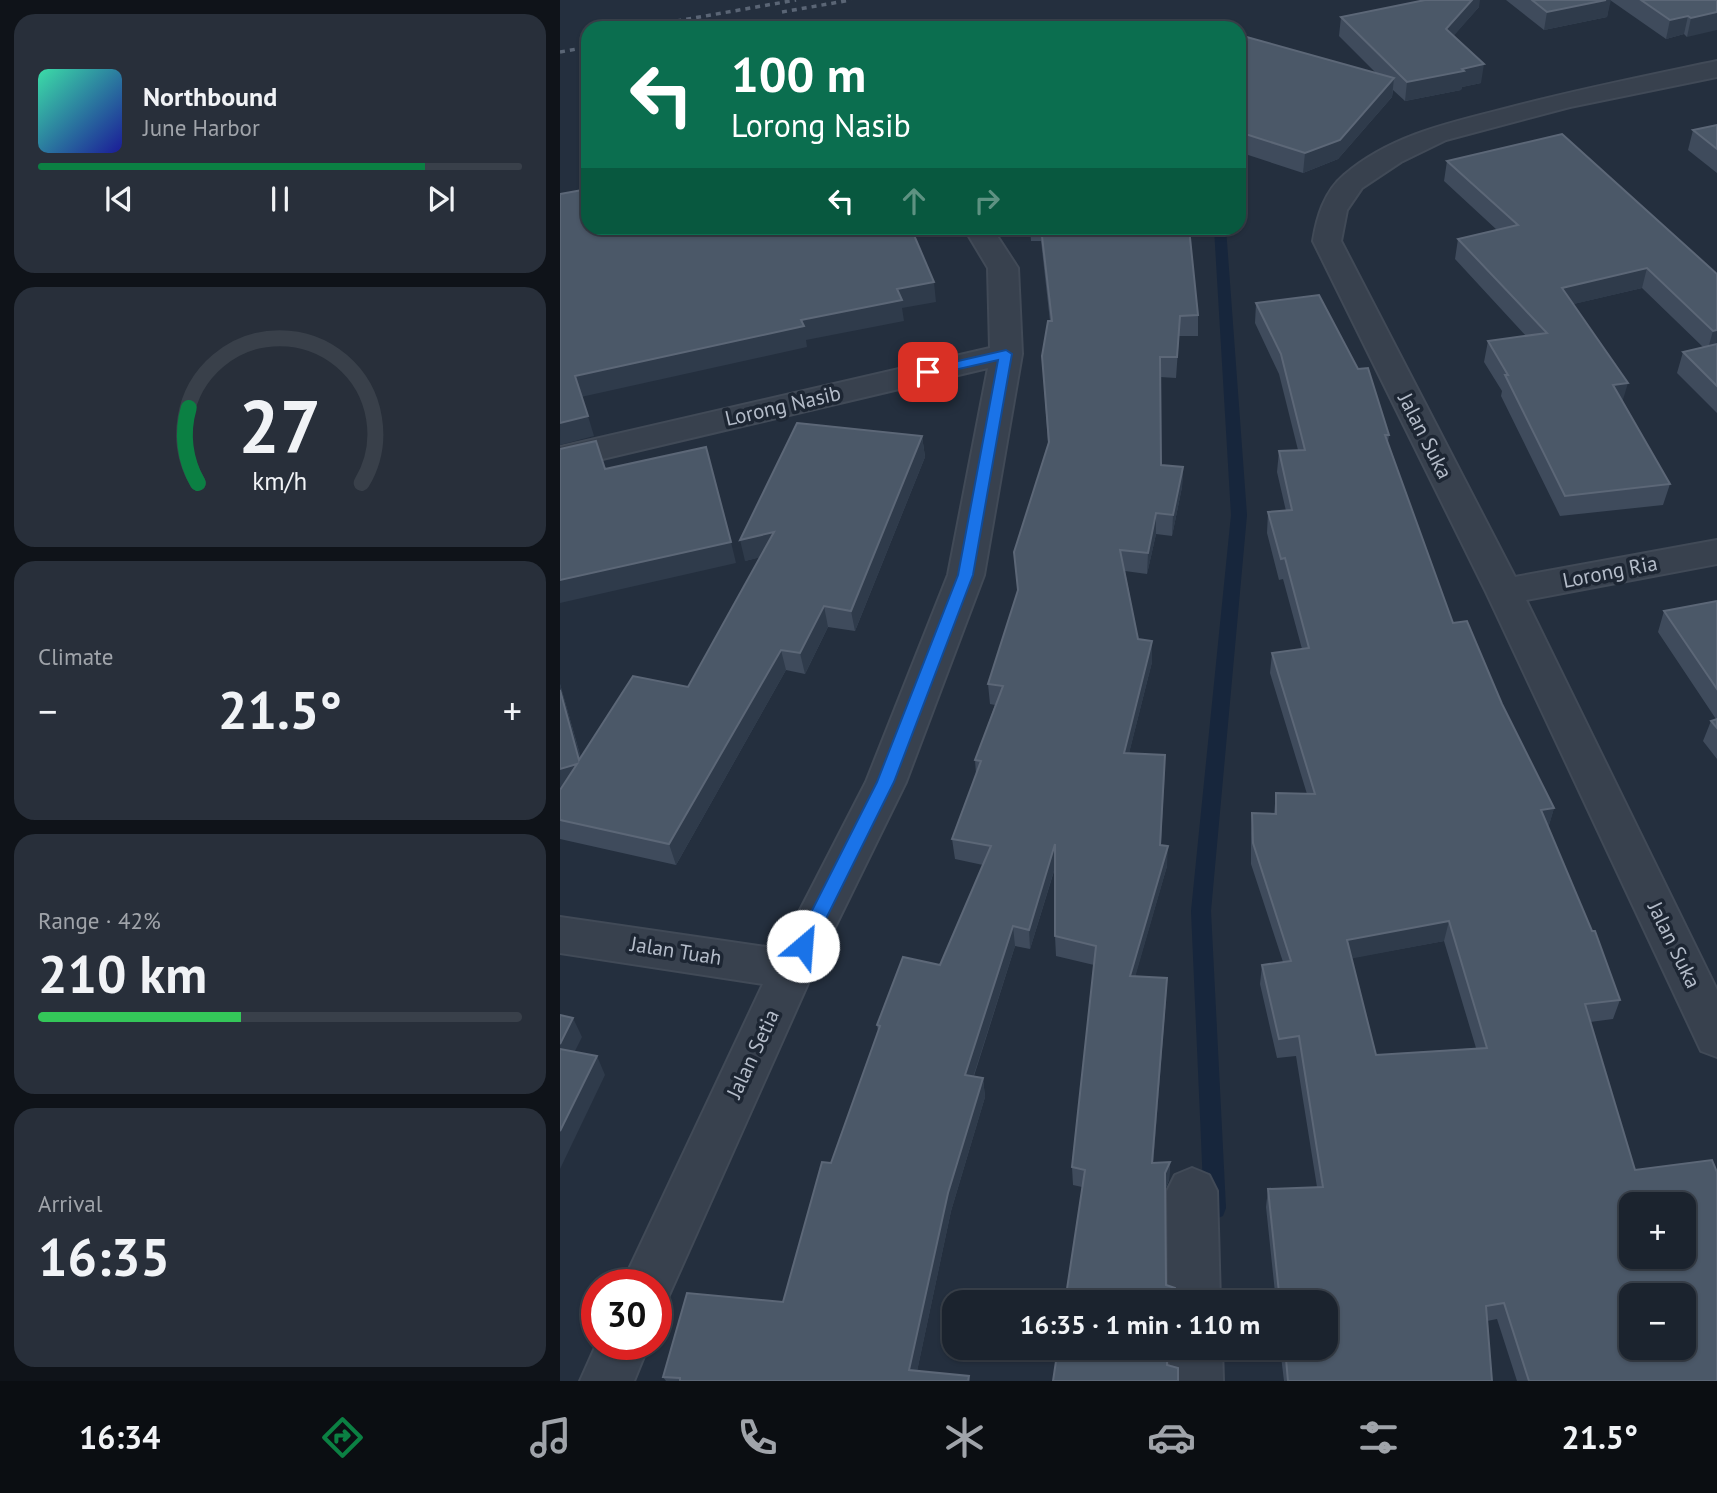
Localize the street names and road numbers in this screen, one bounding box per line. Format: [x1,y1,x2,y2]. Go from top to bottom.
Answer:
street label: Lorong Nasib [722,379,843,432]
street label: Jalan Suka [1392,387,1459,483]
street label: Lorong Ria [1560,549,1660,594]
street label: Jalan Suka [1641,896,1707,993]
street label: Jalan Tuah [627,930,724,971]
street label: Jalan Setia [720,1005,785,1104]

